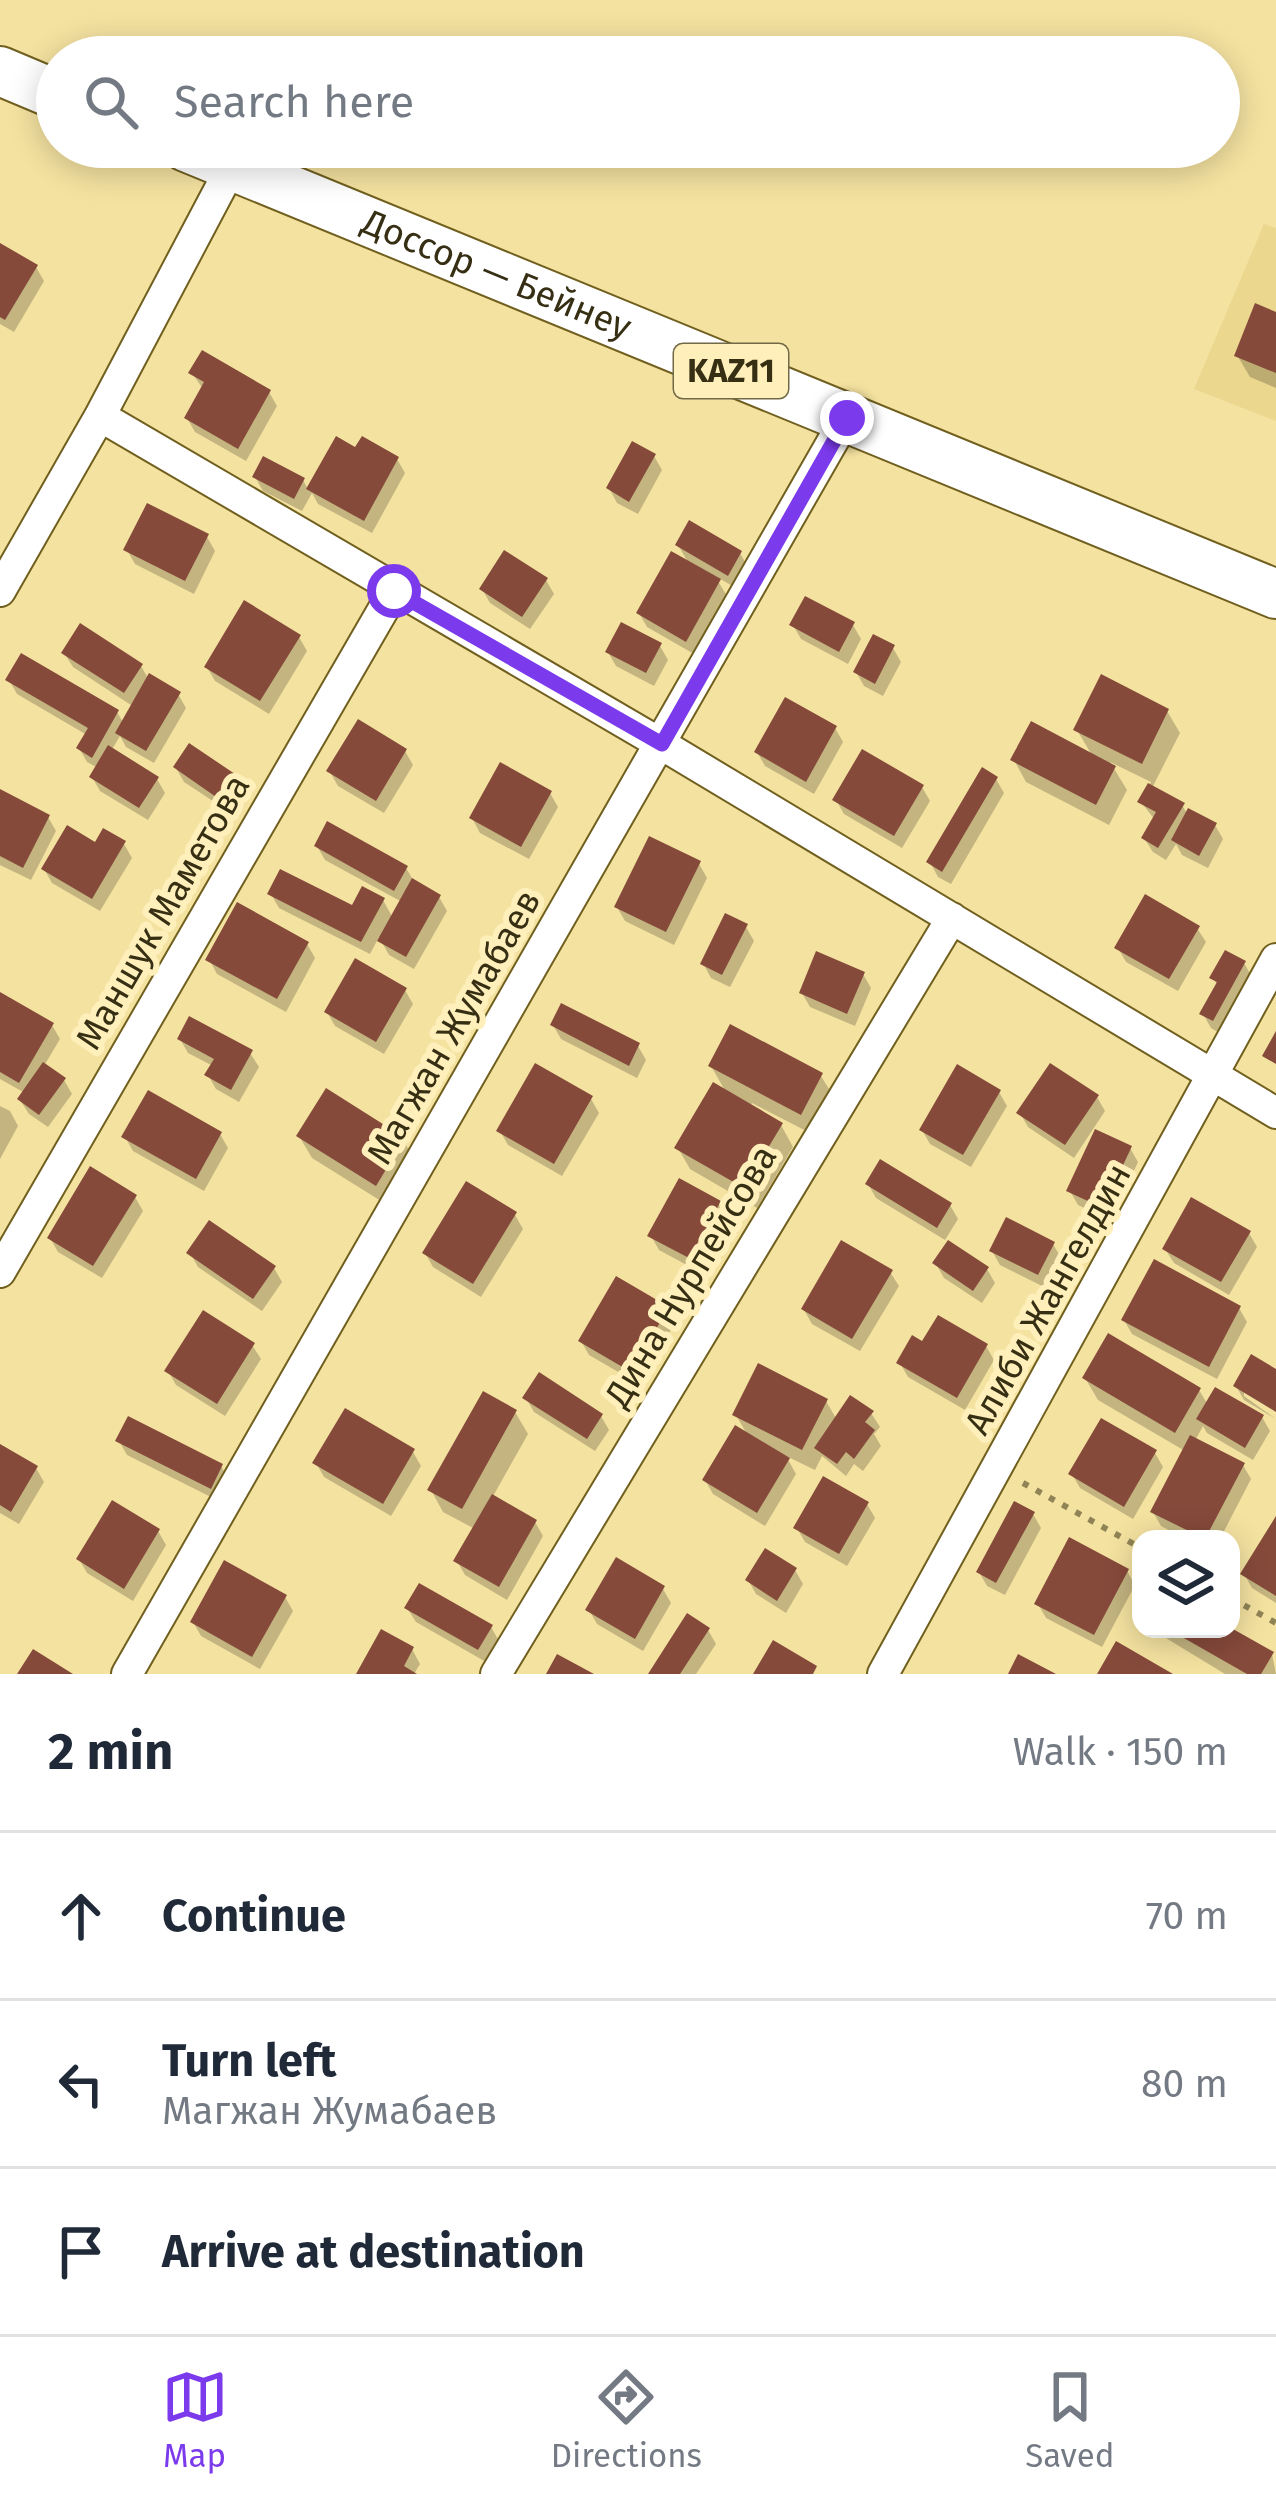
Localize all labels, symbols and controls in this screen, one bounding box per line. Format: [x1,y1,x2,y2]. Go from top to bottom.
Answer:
search box [36,36,1240,168]
icon: search [78,69,144,135]
text: Search here [174,75,414,129]
street label: Доссор — Бейнеу [355,199,638,349]
road number: KAZ11 [674,344,788,398]
route end [820,391,874,445]
route start [367,564,421,618]
street label: Маншук Маметова [66,767,260,1057]
street label: Магжан Жумабаев [358,882,550,1172]
street label: Дина Нурпейсова [595,1137,786,1416]
street label: Алиби Жангелдин [955,1156,1141,1442]
map controls [1132,1530,1240,1638]
button: layers [1132,1530,1240,1638]
text: 2 min [48,1721,173,1783]
text: Walk · 150 m [1013,1729,1228,1775]
icon: ahead [48,1883,114,1949]
text: Continue [162,1889,346,1943]
text: 70 m [1146,1893,1228,1939]
text: Turn left [162,2034,336,2088]
icon: left [48,2051,114,2117]
text: 80 m [1141,2061,1228,2107]
text: Магжан Жумабаев [162,2088,497,2134]
icon: arrive [48,2219,114,2285]
text: Arrive at destination [162,2225,585,2279]
tab: Map [162,2364,228,2476]
tab: Directions [551,2364,702,2476]
tab: Saved [1025,2364,1114,2476]

